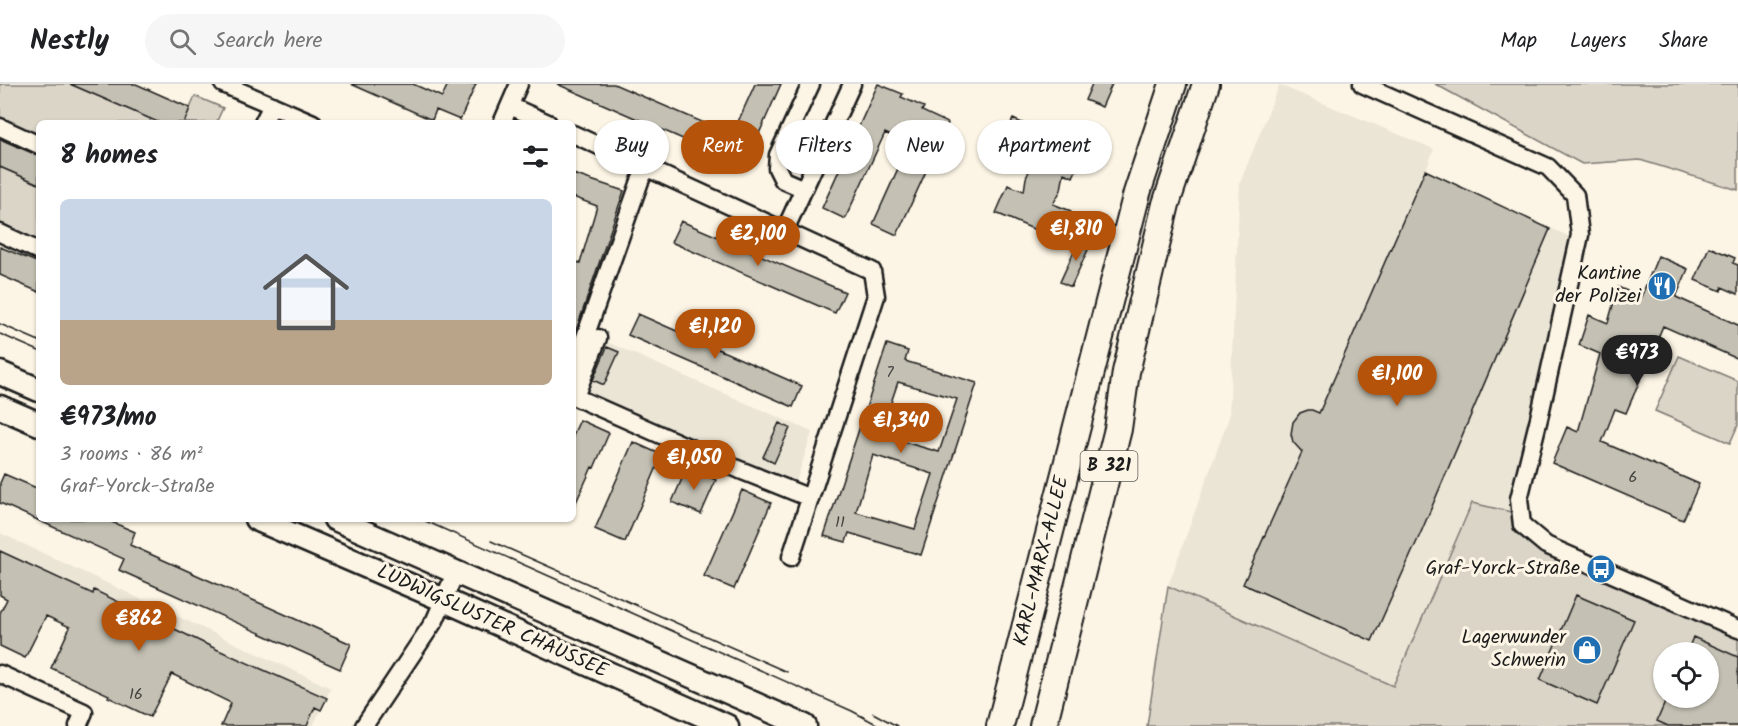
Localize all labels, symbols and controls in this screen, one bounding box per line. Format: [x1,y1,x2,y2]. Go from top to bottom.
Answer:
search box [145,14,565,68]
text: Nestly [30,19,109,64]
text: Search here [214,24,323,59]
icon: search [166,25,199,58]
text: Map [1500,25,1537,58]
text: Layers [1570,25,1626,58]
text: Share [1659,25,1708,58]
chip: Buy [594,120,669,174]
chip: Rent [681,120,764,174]
chip: Filters [776,120,873,174]
chip: New [885,120,965,174]
chip: Apartment [977,120,1112,174]
text: 8 homes [60,135,158,177]
icon: filters [519,140,552,173]
pin: €1,810 [1027,211,1125,262]
text: €1,810 [1050,214,1102,246]
pin: €2,100 [709,216,807,267]
text: €2,100 [730,219,786,251]
icon: home [252,238,360,346]
place label: Kantine der Polizei [1555,258,1642,313]
restaurant icon: Kantine der Polizei [1646,270,1678,302]
pin: €1,120 [666,309,764,360]
text: €1,120 [689,312,741,344]
pin: €973 [1601,335,1673,386]
text: €973 [1615,338,1659,370]
pin: €1,100 [1348,356,1446,407]
text: €1,100 [1372,359,1422,391]
house number: 7 [886,360,894,385]
text: €973/mo [60,397,157,439]
pin: €1,340 [852,403,950,454]
text: €1,340 [873,406,929,438]
text: 3 rooms · 86 m² [60,439,203,471]
pin: €1,050 [645,440,743,491]
text: €1,050 [667,443,721,475]
road number: B 321 [1080,451,1138,481]
house number: 6 [1629,465,1637,490]
text: Graf-Yorck-Straße [60,471,215,503]
street label: KARL-MARX-ALLEE [1005,471,1079,650]
house number: 11 [835,510,845,535]
place label: Graf-Yorck-Straße [1425,553,1580,585]
bus stop icon: Graf-Yorck-Straße [1585,553,1617,585]
street label: LUDWIGSLUSTER CHAUSSEE [371,556,614,688]
pin: €862 [103,601,175,652]
text: €862 [116,604,162,636]
place label: Lagerwunder Schwerin [1461,622,1567,677]
shop icon: Lagerwunder Schwerin [1571,634,1603,666]
map controls [1653,642,1719,708]
button: locate [1653,642,1719,708]
house number: 16 [129,682,143,707]

